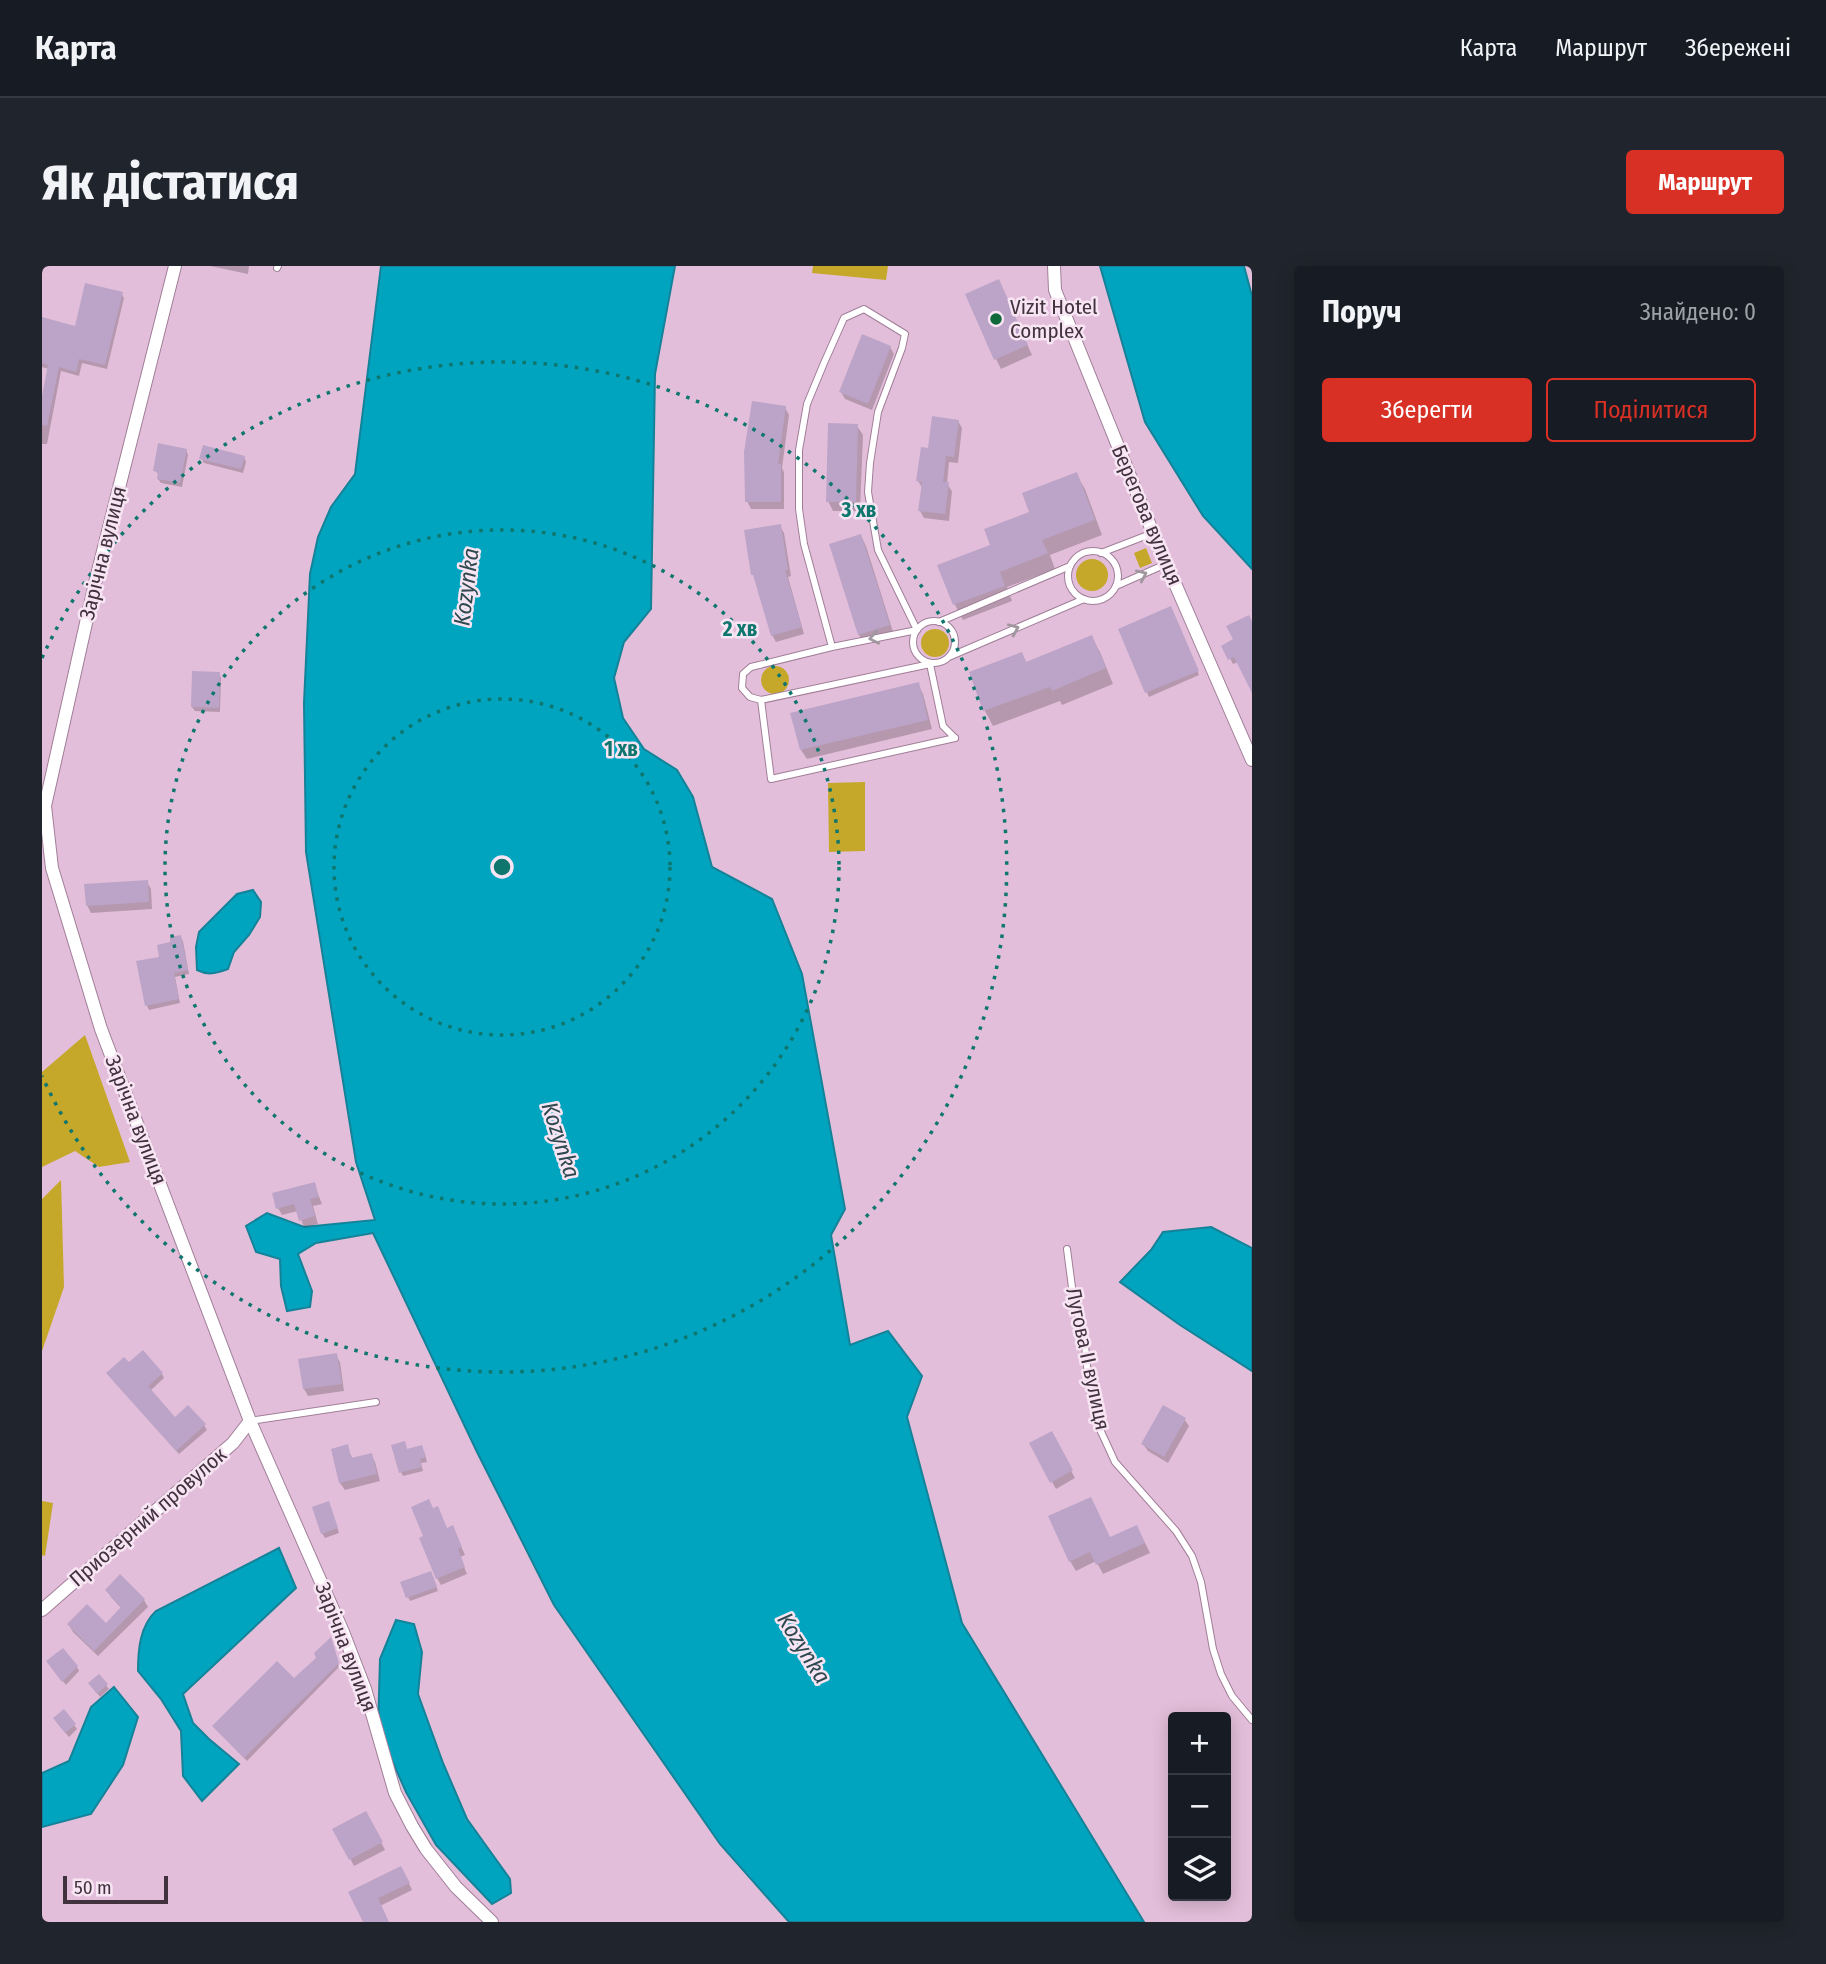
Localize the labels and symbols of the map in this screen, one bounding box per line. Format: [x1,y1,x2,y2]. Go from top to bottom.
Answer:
place label: Vizit Hotel Complex [1010,294,1098,344]
marker: Vizit Hotel Complex [988,311,1004,327]
street label: Берегова вулиця [1106,441,1188,589]
street label: Зарічна вулиця [74,484,132,622]
text: 3 хв [841,497,877,523]
water label: Kozynka [447,546,485,628]
one-way arrow [1134,569,1147,583]
text: 2 хв [722,616,758,642]
one-way arrow [1006,623,1019,637]
one-way arrow [868,630,880,645]
text: 1 хв [604,736,638,762]
centre of rings [490,855,514,879]
street label: Зарічна вулиця [99,1052,173,1188]
water label: Kozynka [536,1098,586,1182]
street label: Лугова II вулиця [1060,1285,1116,1433]
street label: Приозерний провулок [64,1442,232,1592]
street label: Зарічна вулиця [309,1579,383,1715]
water label: Kozynka [771,1607,837,1689]
scale bar [63,1873,168,1905]

